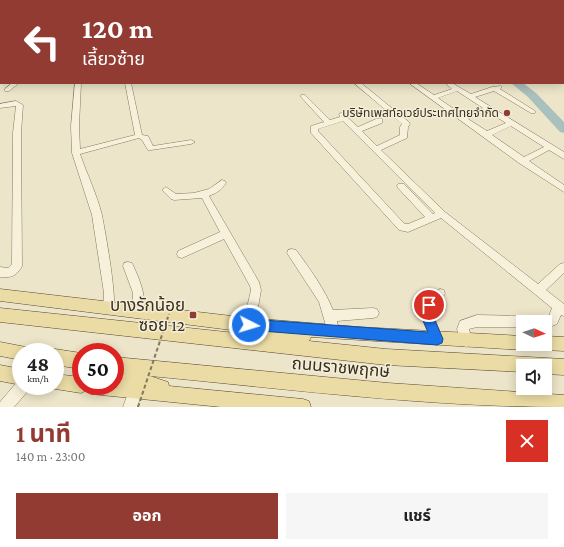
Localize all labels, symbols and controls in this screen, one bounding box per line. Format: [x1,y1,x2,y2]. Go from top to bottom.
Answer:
text: 120 m [82,13,153,44]
icon: left [16,16,68,68]
text: เลี้ยวซ้าย [82,49,145,69]
place label: บริษัทเพสท์อเวย์ประเทศไทยจำกัด [342,106,499,120]
marker: บริษัทเพสท์อเวย์ประเทศไทยจำกัด [502,108,512,118]
pin [412,288,446,322]
icon: arrive [418,294,440,316]
place label: บางรักน้อย ซอย 12 [110,295,185,335]
position arrow [228,304,270,346]
marker: บางรักน้อย ซอย 12 [188,310,198,320]
north arrow [516,315,552,351]
map controls [516,315,552,395]
speed limit sign: 50 [72,343,124,395]
text: 48 [27,353,49,375]
street label: ถนนราชพฤกษ์ [291,354,391,381]
button: sound [516,359,552,395]
text: km/h [27,373,49,384]
text: 1 นาที [16,420,71,447]
button: close [506,420,548,462]
text: 140 m · 23:00 [16,449,85,464]
button: ออก [16,493,278,539]
button: แชร์ [286,493,548,539]

